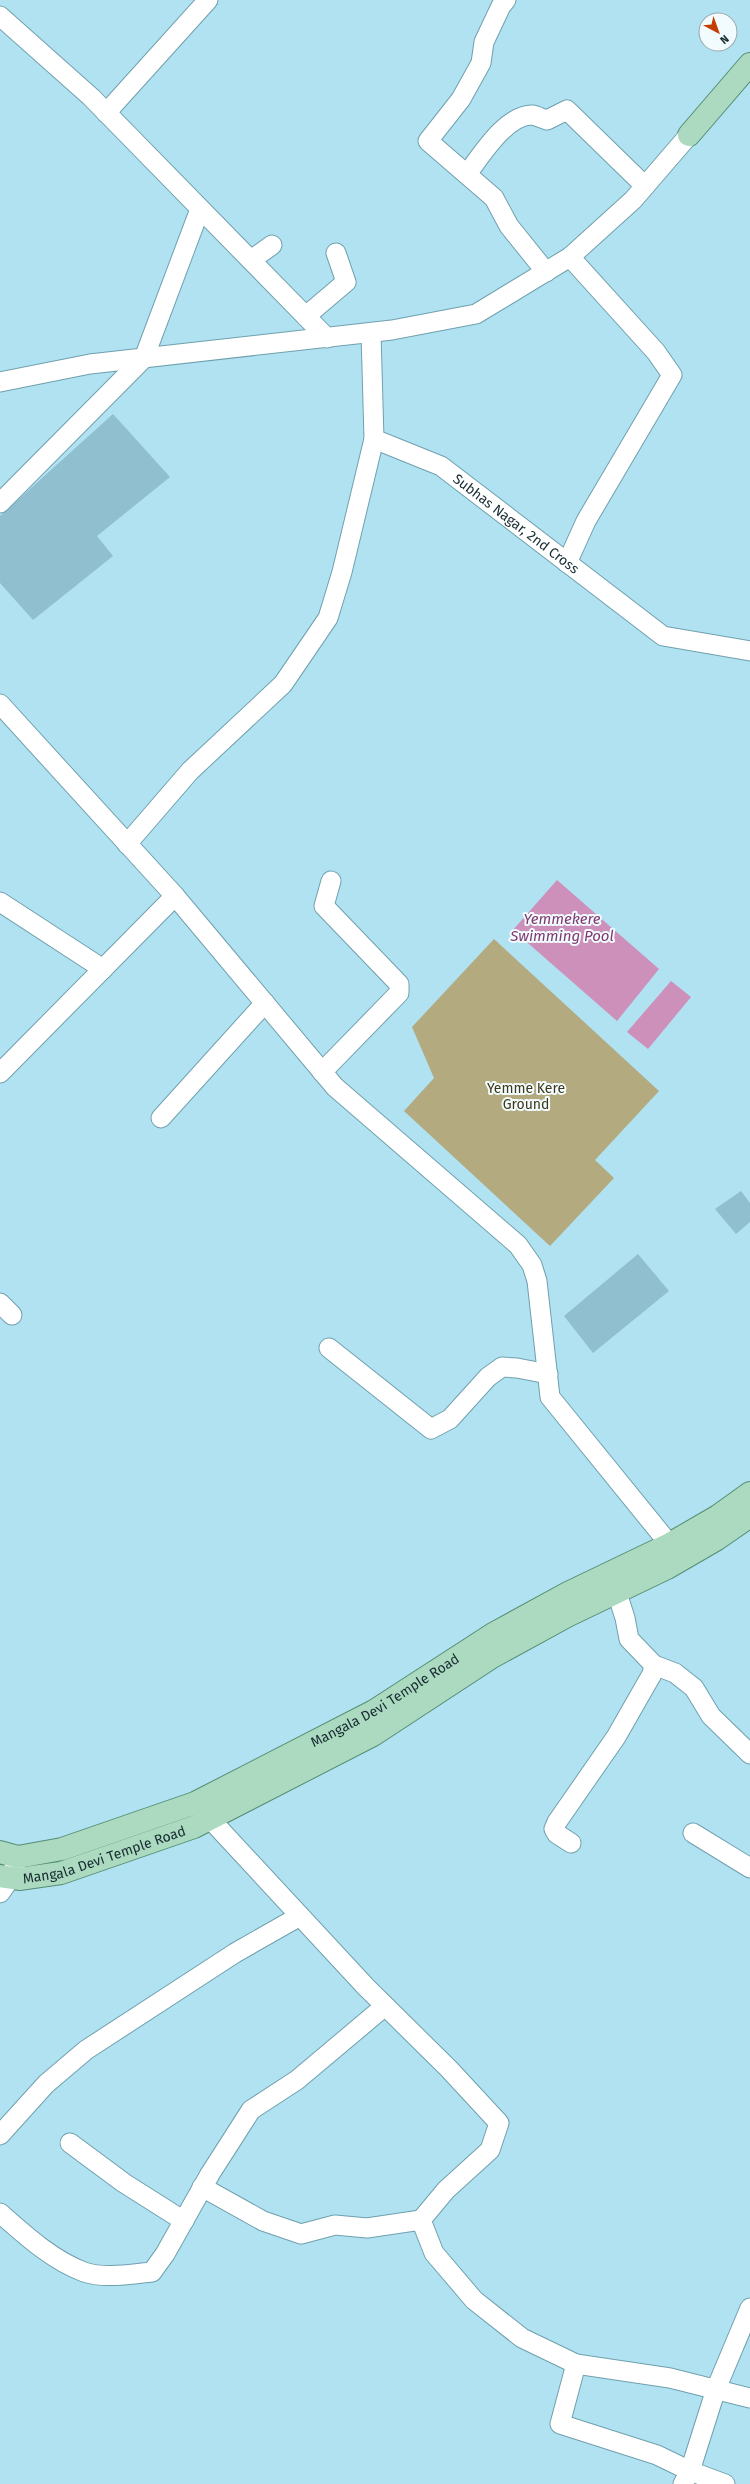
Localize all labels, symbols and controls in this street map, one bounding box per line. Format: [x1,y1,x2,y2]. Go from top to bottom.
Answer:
north arrow [698,12,738,52]
text: N [717,32,731,46]
street label: Subhas Nagar, 2nd Cross [450,470,583,577]
water label: Yemmekere Swimming Pool [509,910,614,945]
park label: Yemme Kere Ground [487,1080,565,1113]
street label: Mangala Devi Temple Road [308,1650,462,1751]
street label: Mangala Devi Temple Road [22,1822,188,1887]

